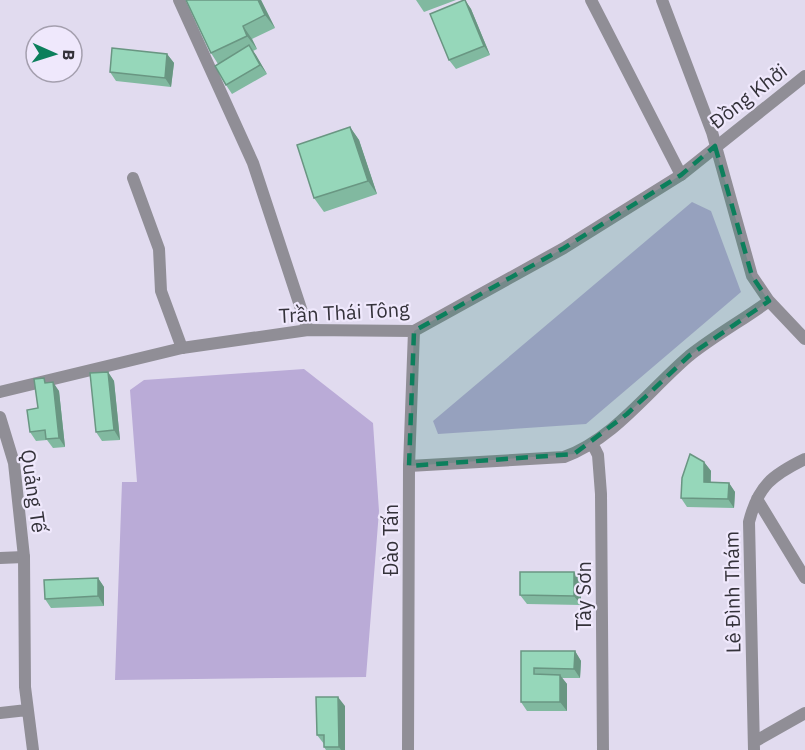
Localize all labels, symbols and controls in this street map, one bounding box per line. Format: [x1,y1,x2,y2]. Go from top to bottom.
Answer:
north arrow [24,24,84,84]
text: B [59,49,79,61]
street label: Đồng Khởi [704,57,792,135]
street label: Trần Thái Tông [278,295,411,329]
street label: Quảng Tế [15,448,53,534]
street label: Đào Tấn [377,504,404,576]
street label: Lê Đình Thám [717,531,747,653]
street label: Tây Sơn [570,561,597,631]

